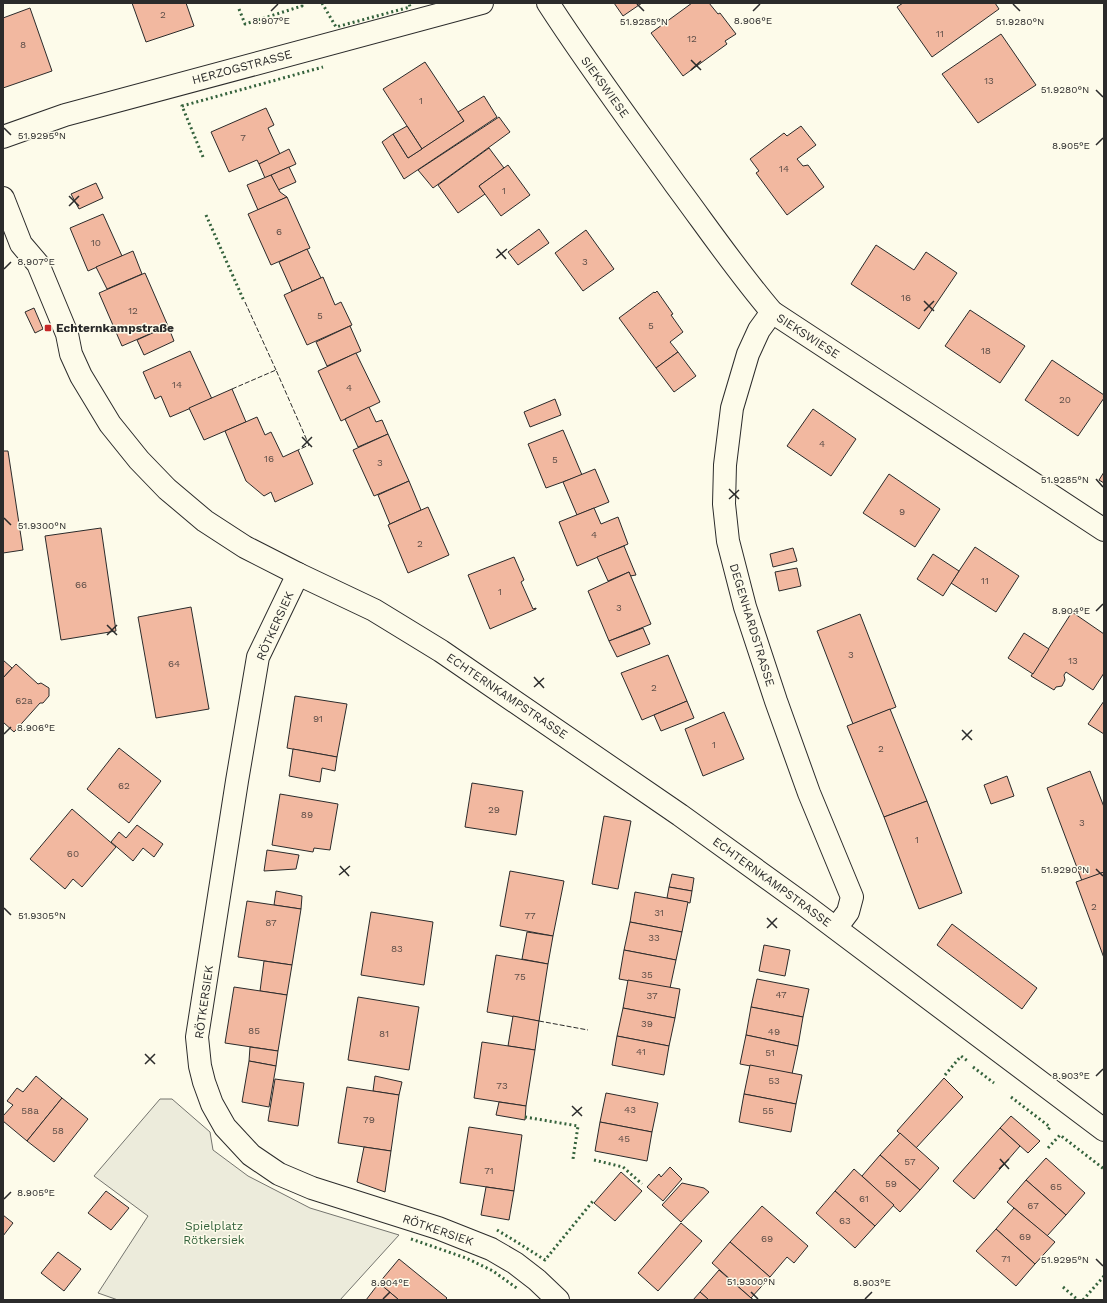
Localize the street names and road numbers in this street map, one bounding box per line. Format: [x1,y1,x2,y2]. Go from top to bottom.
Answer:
street label: HERZOGSTRASSE [190,47,294,87]
street label: SIEKSWIESE [578,54,632,121]
street label: SIEKSWIESE [774,310,842,362]
street label: DEGENHARDSTRASSE [727,562,778,689]
street label: RÖTKERSIEK [254,589,297,663]
street label: ECHTERNKAMPSTRASSE [444,650,570,742]
street label: ECHTERNKAMPSTRASSE [710,834,834,930]
street label: RÖTKERSIEK [192,964,216,1040]
street label: RÖTKERSIEK [401,1211,475,1249]

